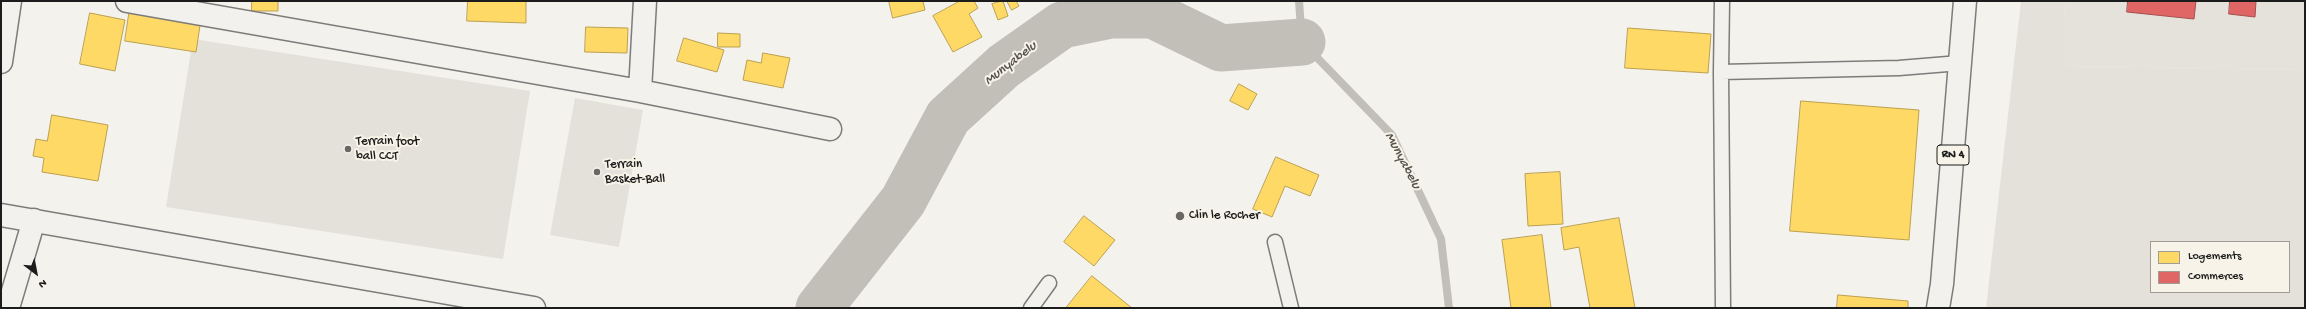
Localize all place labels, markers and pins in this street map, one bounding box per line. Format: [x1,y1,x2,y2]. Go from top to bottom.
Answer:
place label: Terrain foot ball CCT [356,134,419,165]
marker: Terrain foot ball CCT [343,144,353,154]
place label: Terrain Basket-Ball [605,157,665,188]
marker: Terrain Basket-Ball [592,167,602,177]
place label: Clin le Rocher [1189,208,1260,224]
marker: Clin le Rocher [1174,210,1186,222]

